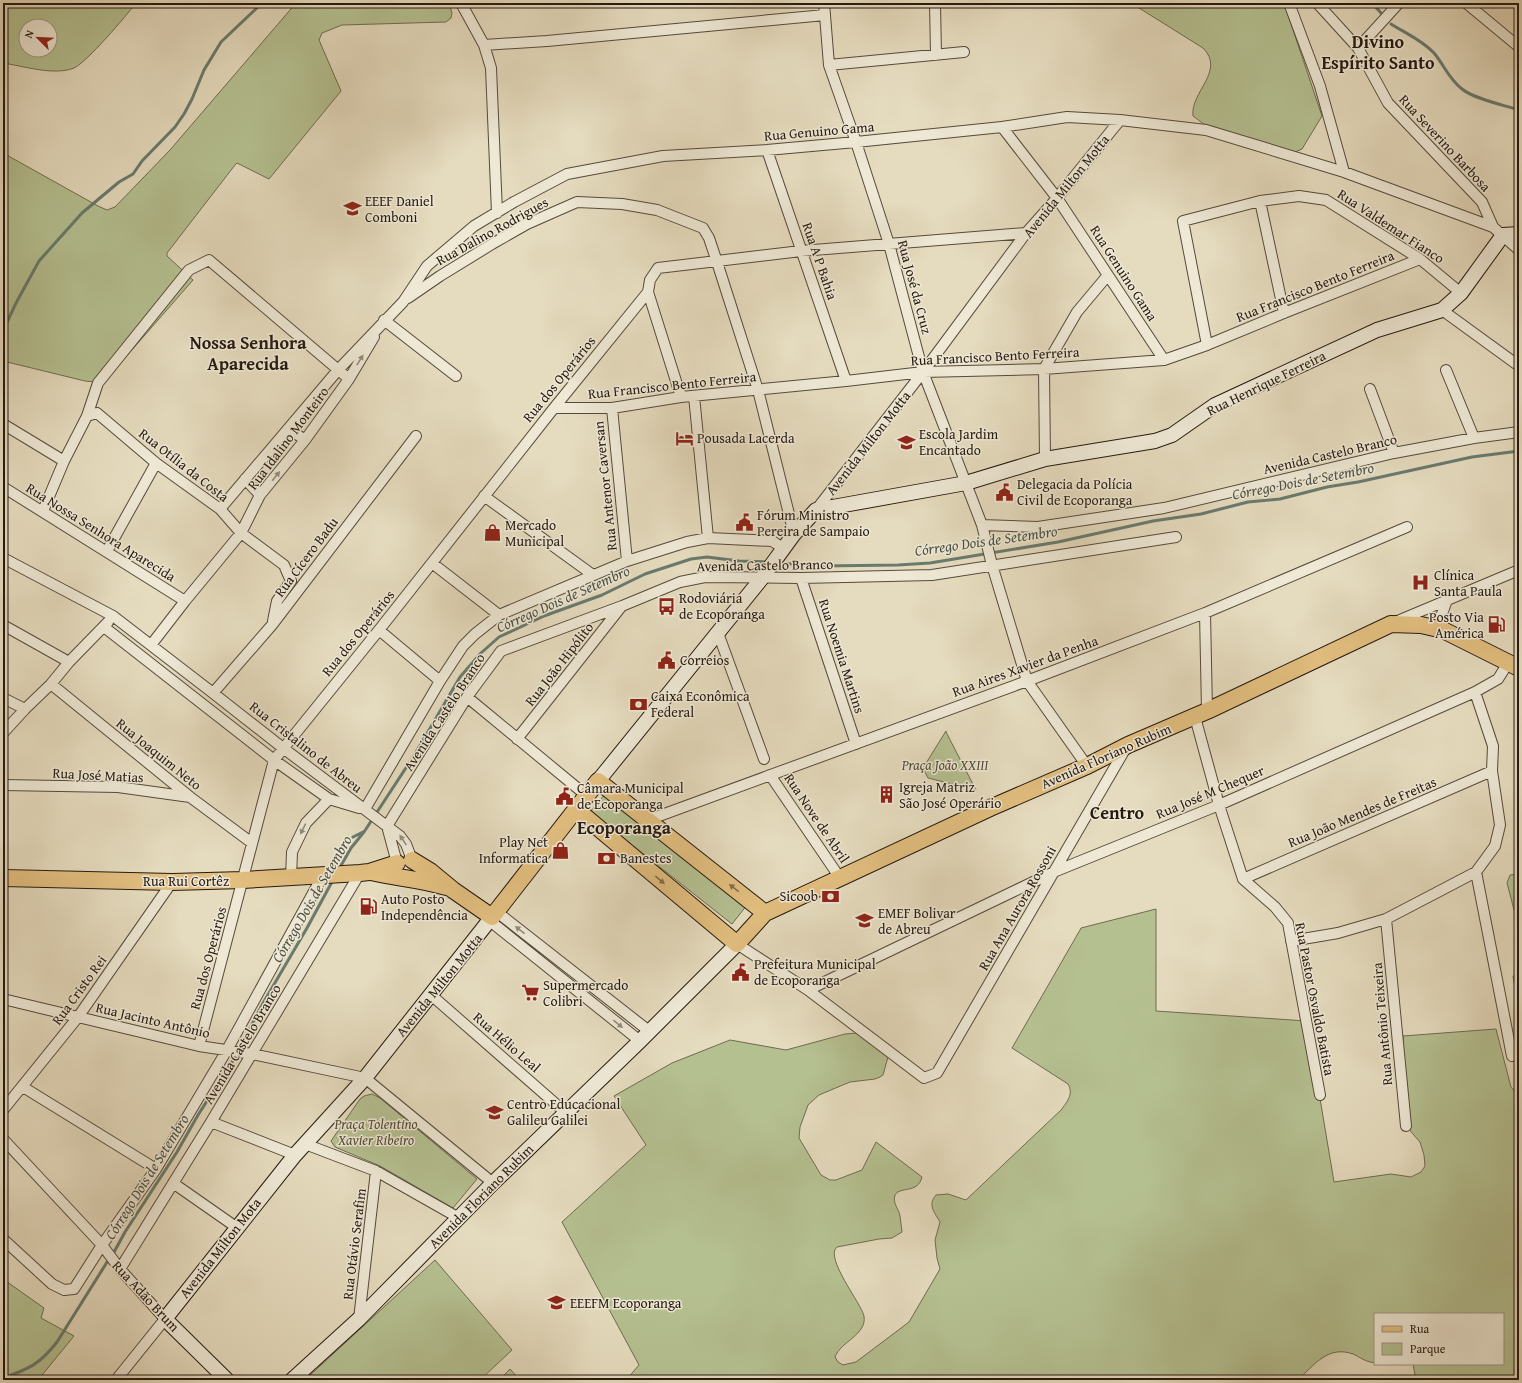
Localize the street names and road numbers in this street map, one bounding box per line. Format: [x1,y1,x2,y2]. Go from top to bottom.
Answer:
street label: Rua Severino Barbosa [1395,90,1496,196]
street label: Rua Genuino Gama [763,116,875,146]
street label: Avenida Milton Motta [1018,130,1114,242]
street label: Rua Valdemar Fianco [1334,184,1448,268]
street label: Rua Dalino Rodrigues [432,192,552,270]
street label: Rua A P Bahia [797,220,843,303]
street label: Rua Genuino Gama [1086,221,1163,325]
street label: Rua José da Cruz [893,238,937,336]
street label: Rua Francisco Bento Ferreira [1233,245,1397,327]
street label: Rua dos Operários [518,332,600,426]
street label: Rua Francisco Bento Ferreira [910,342,1080,370]
street label: Rua Henrique Ferreira [1203,345,1329,421]
street label: Rua Francisco Bento Ferreira [587,366,757,404]
street label: Rua Idalino Monteiro [243,382,333,494]
street label: Avenida Milton Motta [821,386,915,499]
street label: Rua Antenor Caversan [588,420,622,552]
street label: Rua Otília da Costa [135,423,234,507]
street label: Avenida Castelo Branco [1261,429,1399,479]
street label: Rua Nossa Senhora Aparecida [22,478,180,587]
street label: Rua Cícero Badu [269,513,343,601]
street label: Avenida Castelo Branco [696,554,834,576]
street label: Rua dos Operários [317,586,399,680]
street label: Rua Noemia Martins [814,596,870,716]
street label: Rua João Hipólito [520,618,598,710]
street label: Rua Aires Xavier da Penha [949,630,1101,702]
street label: Avenida Castelo Branco [398,649,490,775]
street label: Rua Cristalino de Abreu [245,697,367,798]
street label: Rua Joaquim Neto [112,713,206,795]
street label: Avenida Floriano Rubim [1038,718,1175,794]
street label: Rua José M Chequer [1153,760,1267,824]
street label: Rua José Matias [52,763,144,787]
street label: Rua Nove de Abril [780,769,854,867]
street label: Rua João Mendes de Freitas [1285,772,1439,852]
street label: Rua Ana Aurora Rossoni [973,842,1061,974]
street label: Rua Rui Cortêz [143,871,229,891]
street label: Rua dos Operários [185,904,231,1012]
street label: Rua Pastor Osvaldo Batista [1290,921,1340,1078]
street label: Avenida Milton Motta [391,929,487,1041]
street label: Rua Cristo Rei [47,951,111,1029]
street label: Rua Antônio Teixeira [1367,961,1397,1086]
street label: Avenida Castelo Branco [198,980,286,1108]
street label: Rua Jacinto Antônio [94,997,212,1043]
street label: Rua Hélio Leal [469,1007,545,1077]
street label: Avenida Floriano Rubim [424,1139,538,1253]
street label: Rua Otávio Serafim [337,1187,371,1301]
street label: Avenida Milton Mota [174,1193,266,1302]
street label: Rua Adão Brum [108,1256,185,1336]

